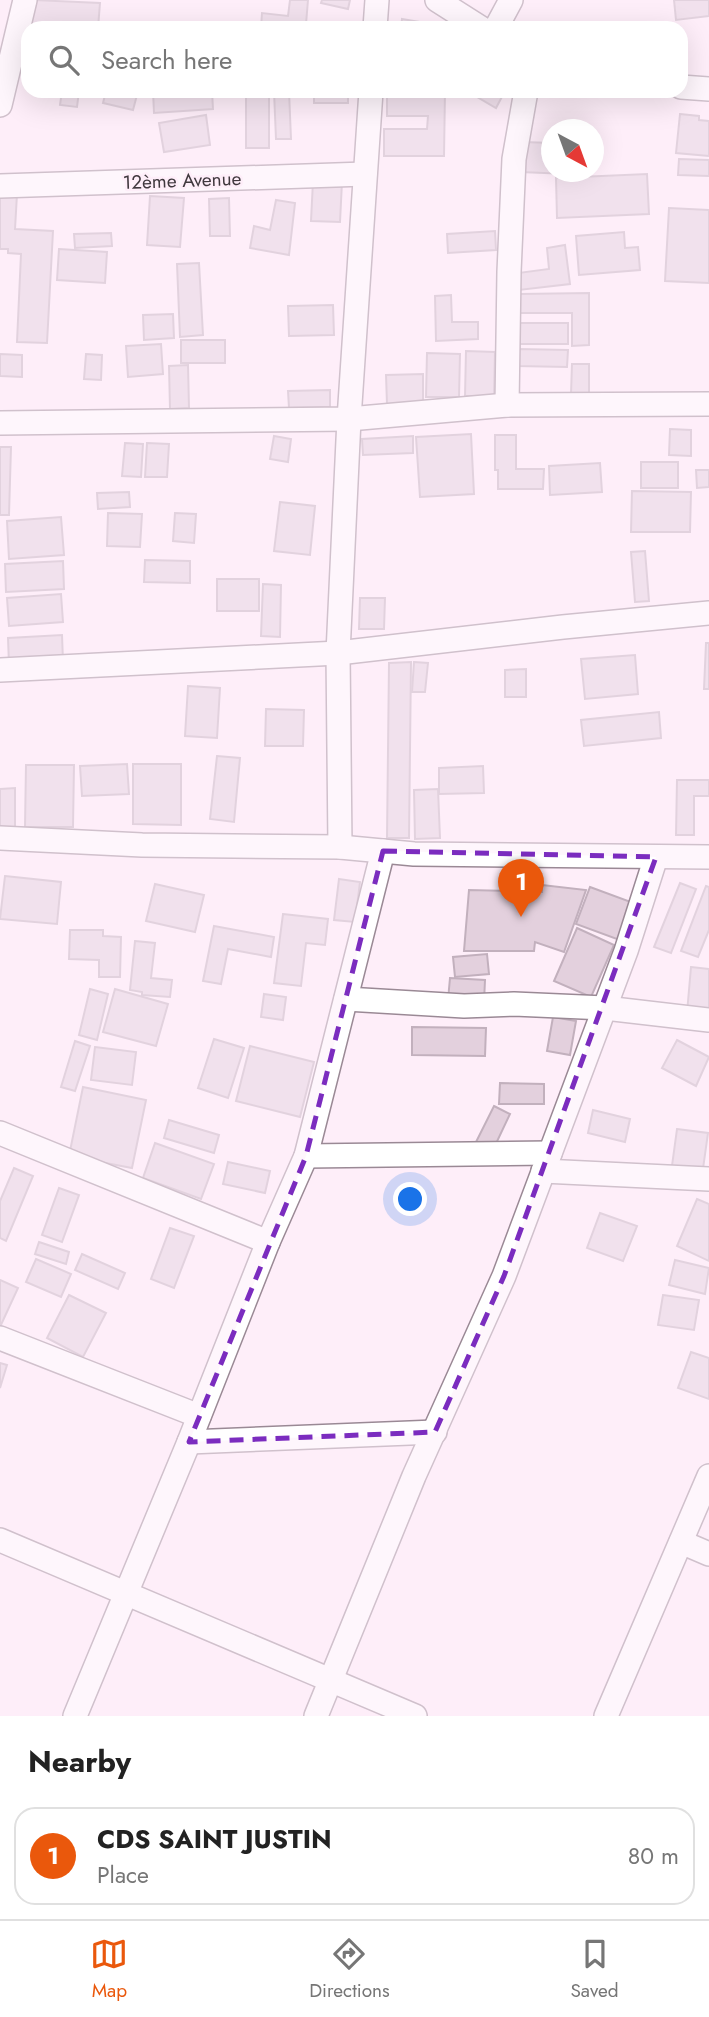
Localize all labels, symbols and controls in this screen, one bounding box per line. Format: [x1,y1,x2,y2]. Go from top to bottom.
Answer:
search box [21,21,688,98]
icon: search [45,41,83,79]
text: Search here [101,41,233,79]
north arrow [541,119,604,182]
street label: 12ème Avenue [122,165,242,196]
pin: 1 [498,859,544,917]
your location [393,1182,427,1216]
text: Nearby [28,1740,131,1783]
text: CDS SAINT JUSTIN [97,1820,332,1858]
text: 1 [47,1839,59,1873]
text: 80 m [628,1839,679,1873]
text: Place [97,1858,149,1892]
tab: Map [90,1935,128,2004]
tab: Directions [309,1935,390,2004]
tab: Saved [570,1935,619,2004]

